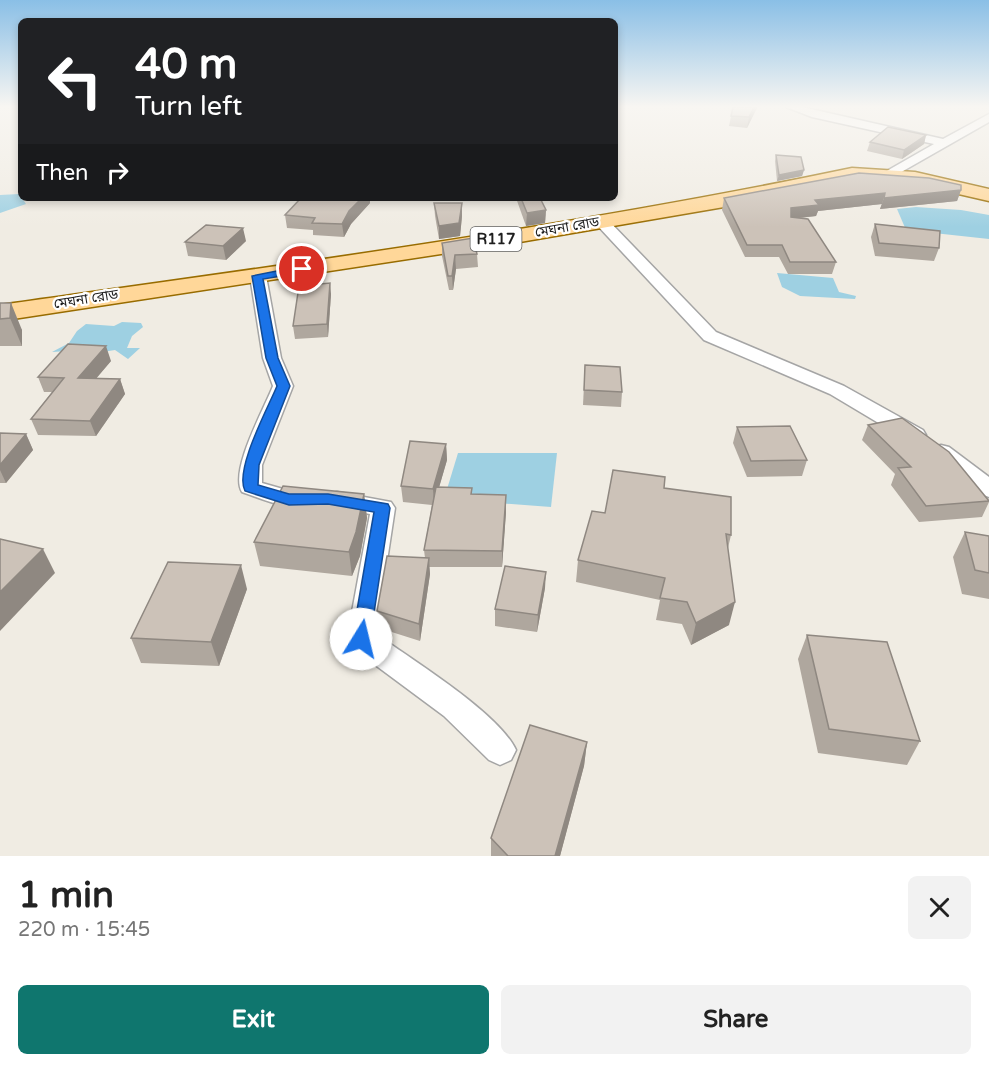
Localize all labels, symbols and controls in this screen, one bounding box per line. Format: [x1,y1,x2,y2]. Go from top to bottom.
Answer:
text: 40 m [135,39,237,90]
icon: left [36,42,114,120]
text: Turn left [135,90,242,123]
icon: right [101,156,134,189]
text: Then [36,160,89,186]
street label: মেঘনা রোড [533,213,602,241]
road number: R117 [470,227,522,251]
pin [276,243,327,294]
icon: arrive [285,252,318,285]
street label: মেঘনা রোড [52,285,121,312]
position arrow [329,607,393,671]
text: 1 min [18,874,114,917]
button: close [908,876,971,939]
text: 220 m · 15:45 [18,918,150,942]
button: Exit [18,985,489,1054]
button: Share [501,985,971,1054]

